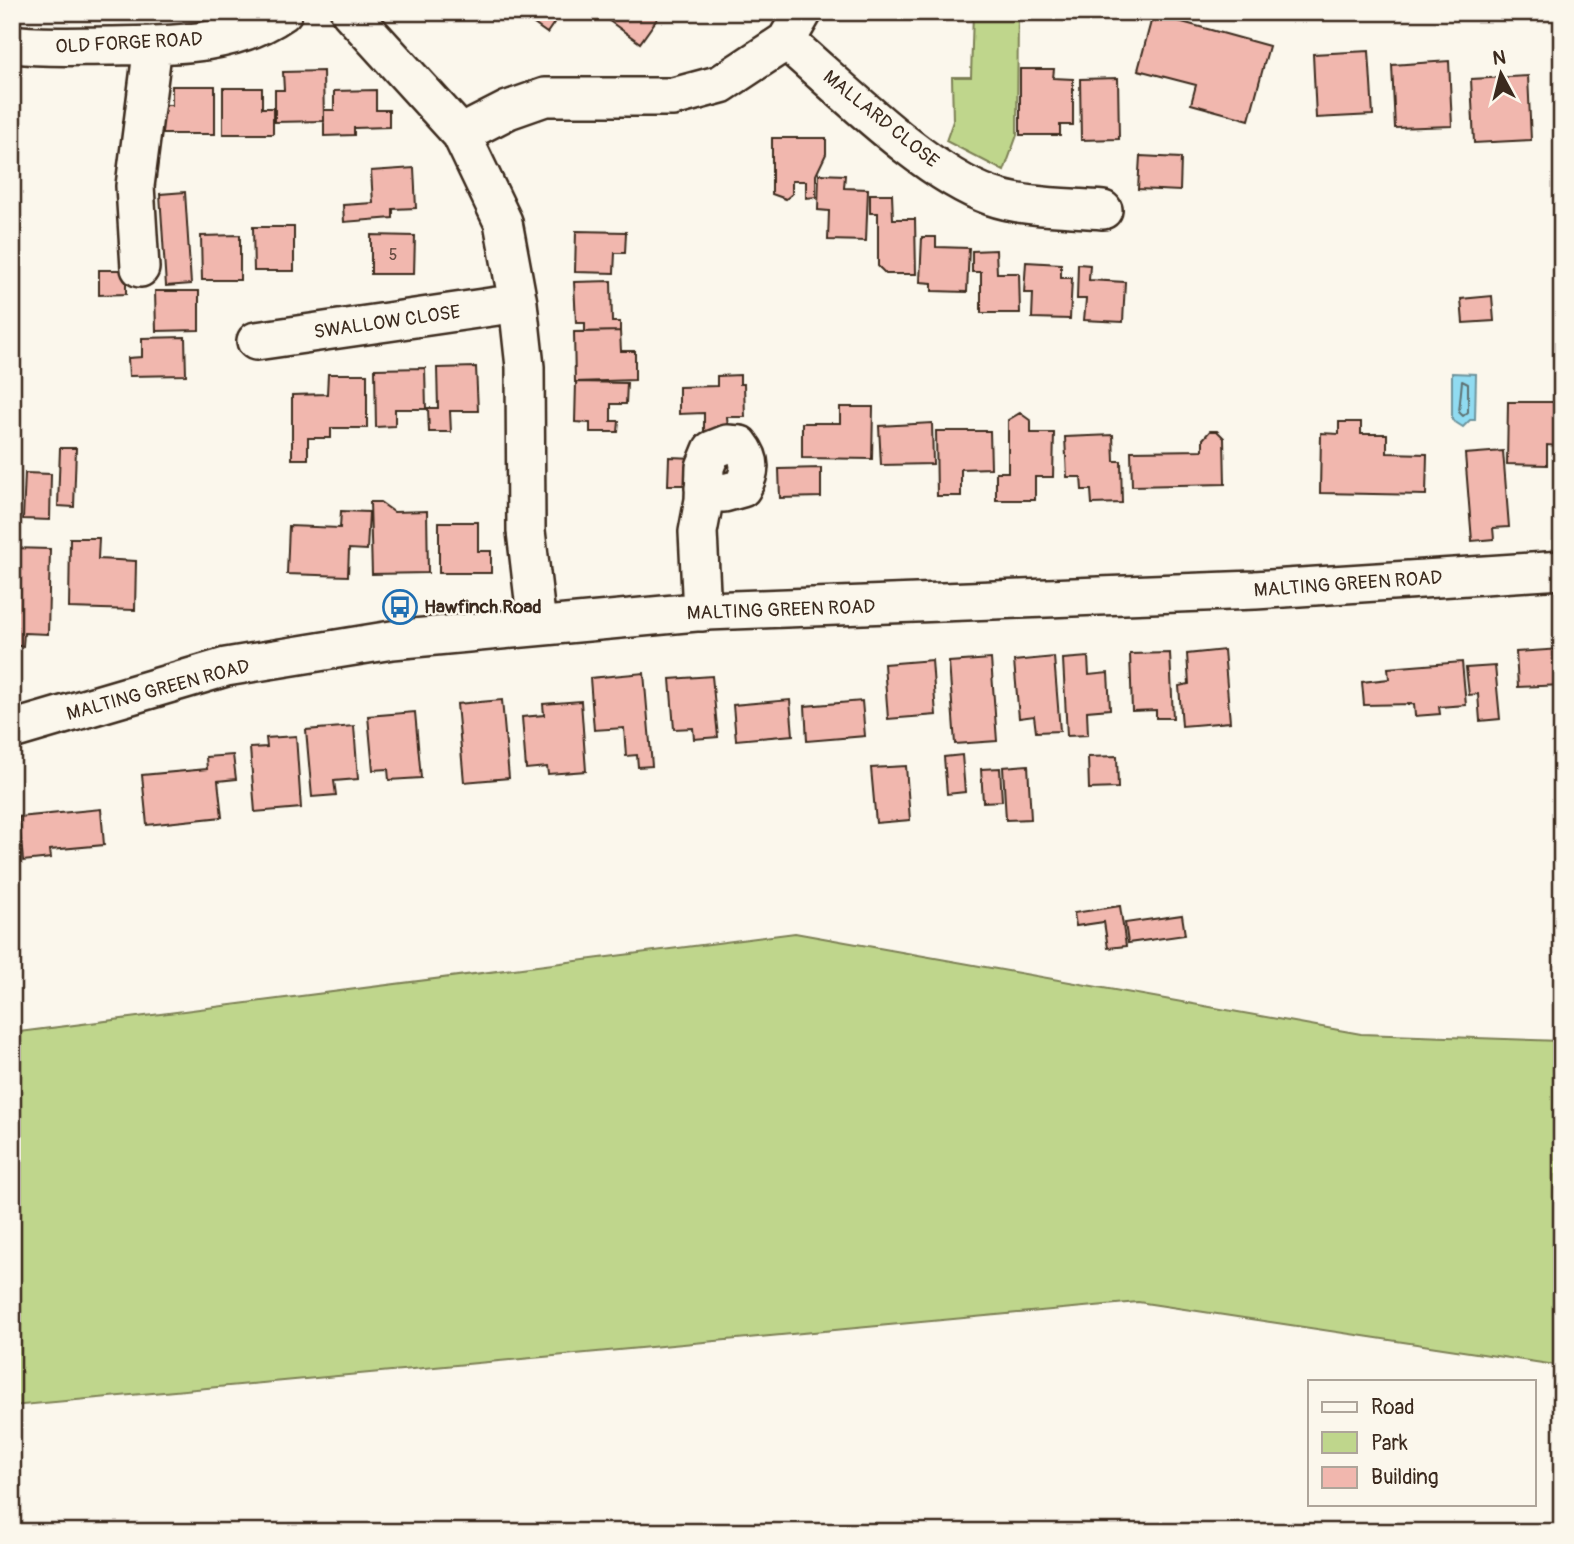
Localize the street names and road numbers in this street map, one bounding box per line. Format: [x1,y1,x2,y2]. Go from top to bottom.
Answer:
street label: OLD FORGE ROAD [55,27,203,59]
street label: MALLARD CLOSE [818,65,944,173]
street label: SWALLOW CLOSE [312,300,462,344]
street label: MALTING GREEN ROAD [1253,565,1443,603]
street label: MALTING GREEN ROAD [686,595,876,625]
street label: MALTING GREEN ROAD [64,654,252,726]

